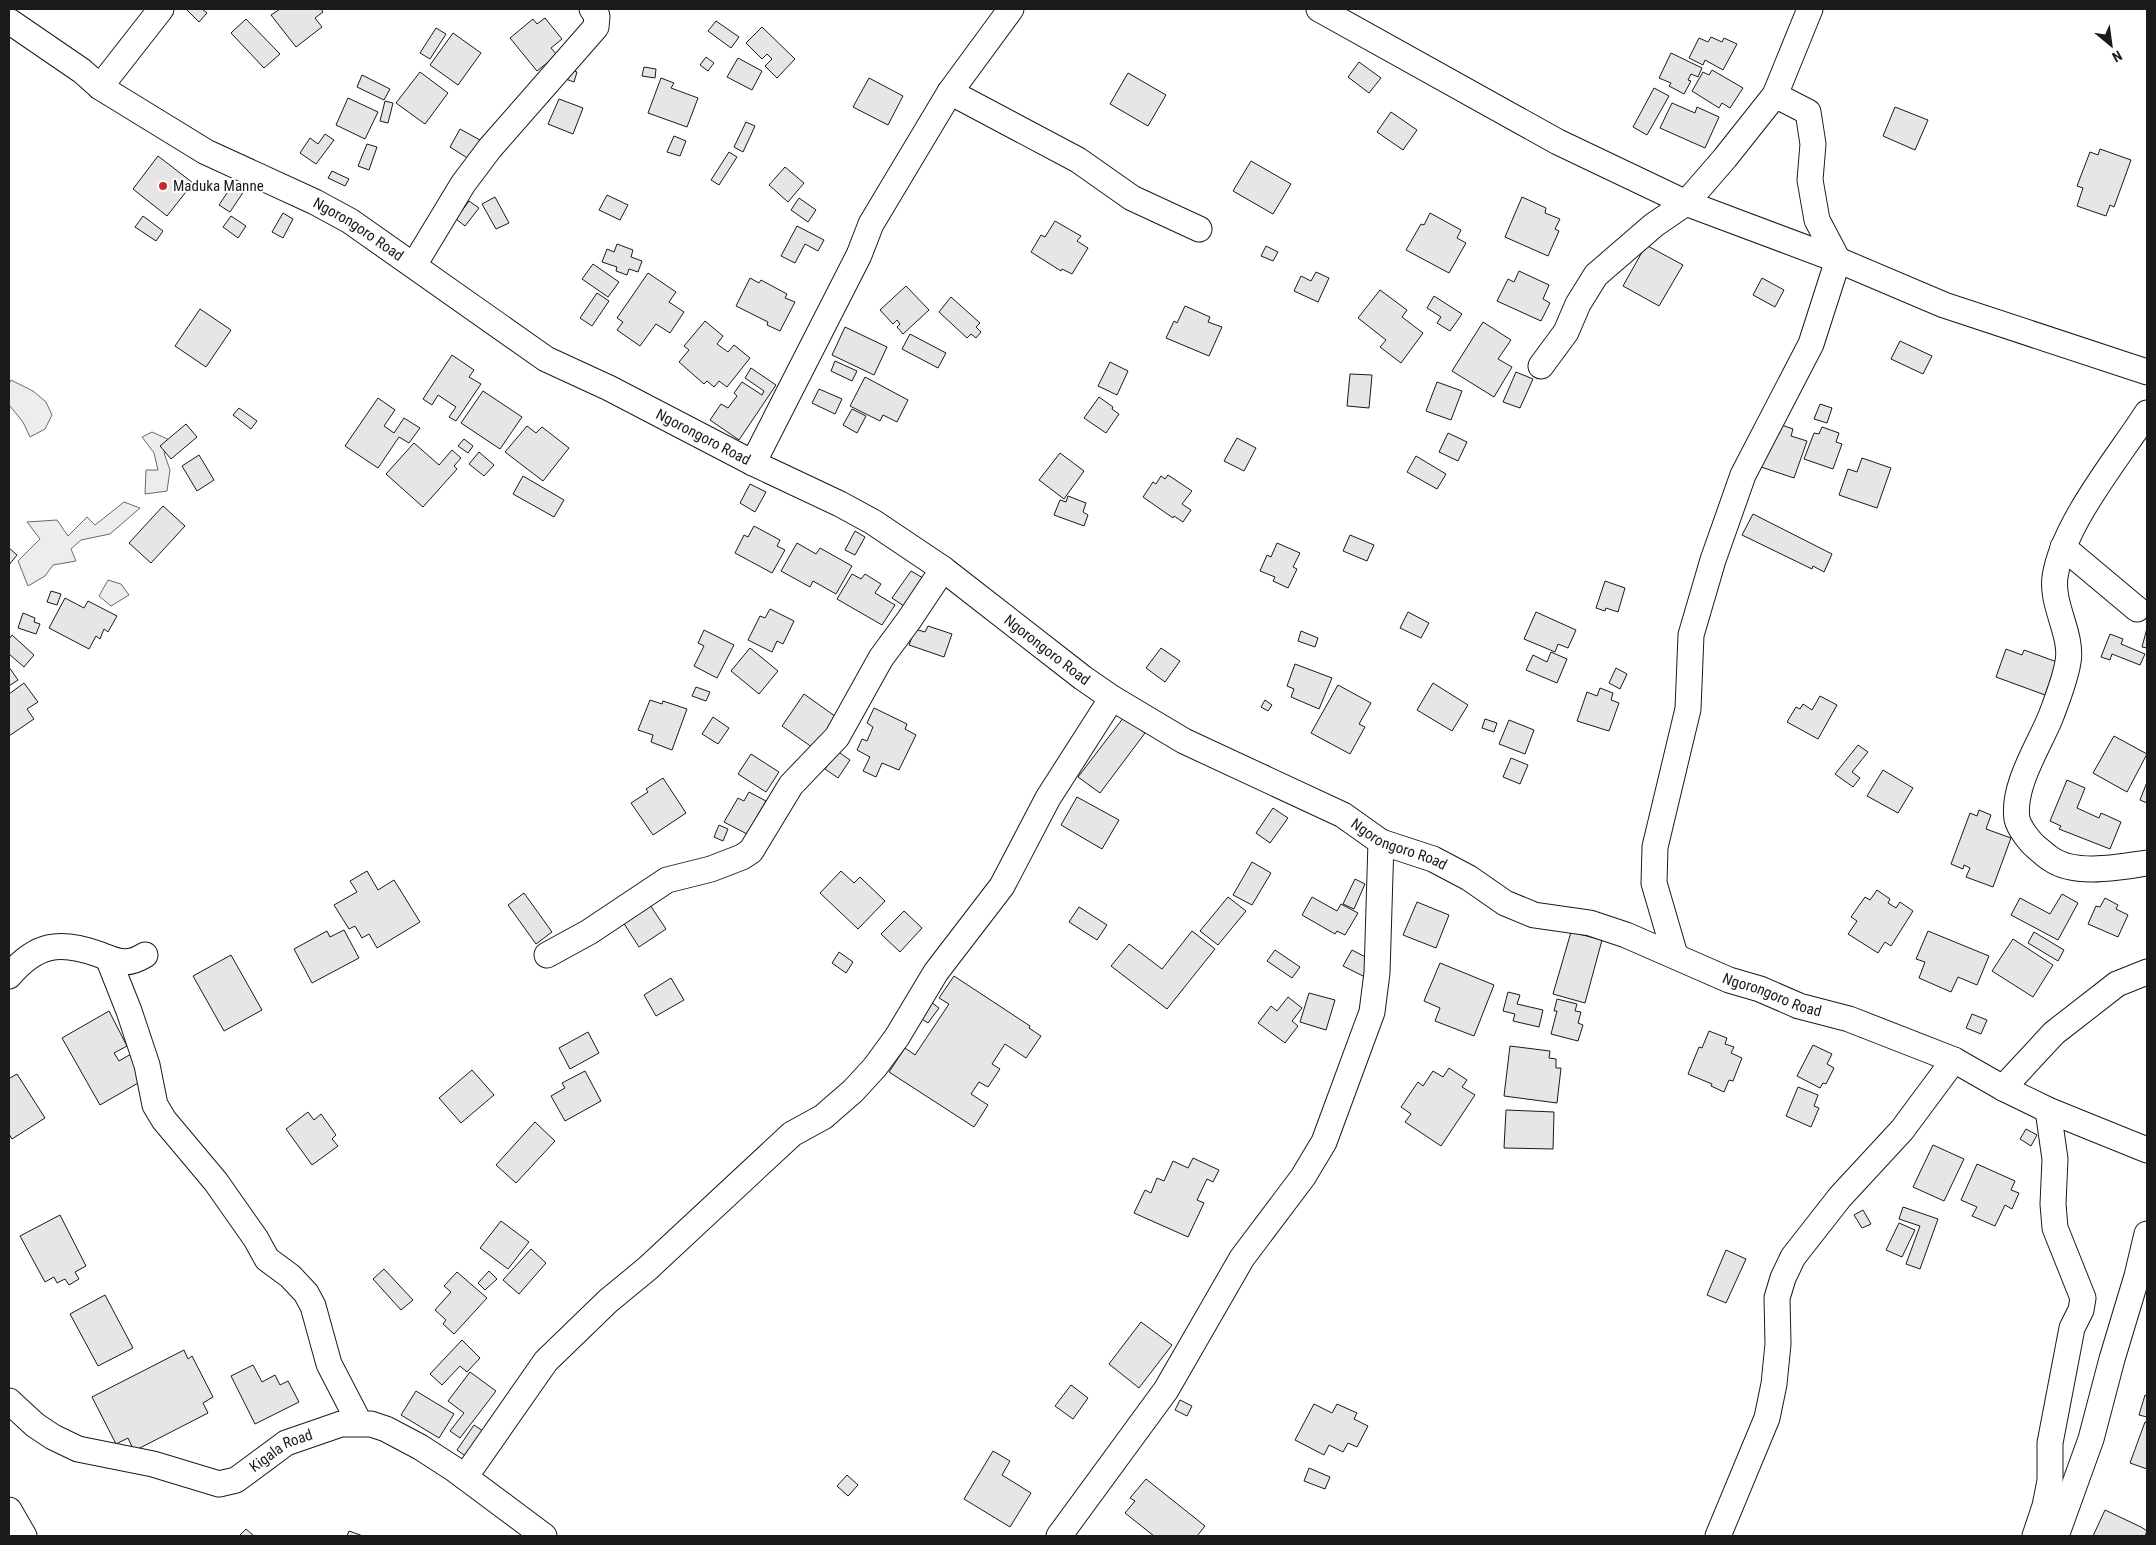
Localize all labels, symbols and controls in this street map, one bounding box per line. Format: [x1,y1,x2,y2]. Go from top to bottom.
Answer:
north arrow [2086,20,2136,70]
text: N [2110,47,2125,65]
place label: Maduka Manne [173,177,264,195]
marker: Maduka Manne [157,180,169,192]
street label: Ngorongoro Road [310,194,407,265]
street label: Ngorongoro Road [653,405,754,469]
street label: Ngorongoro Road [1000,611,1093,689]
street label: Ngorongoro Road [1348,815,1450,874]
street label: Ngorongoro Road [1720,969,1823,1020]
street label: Kigala Road [246,1426,315,1476]

